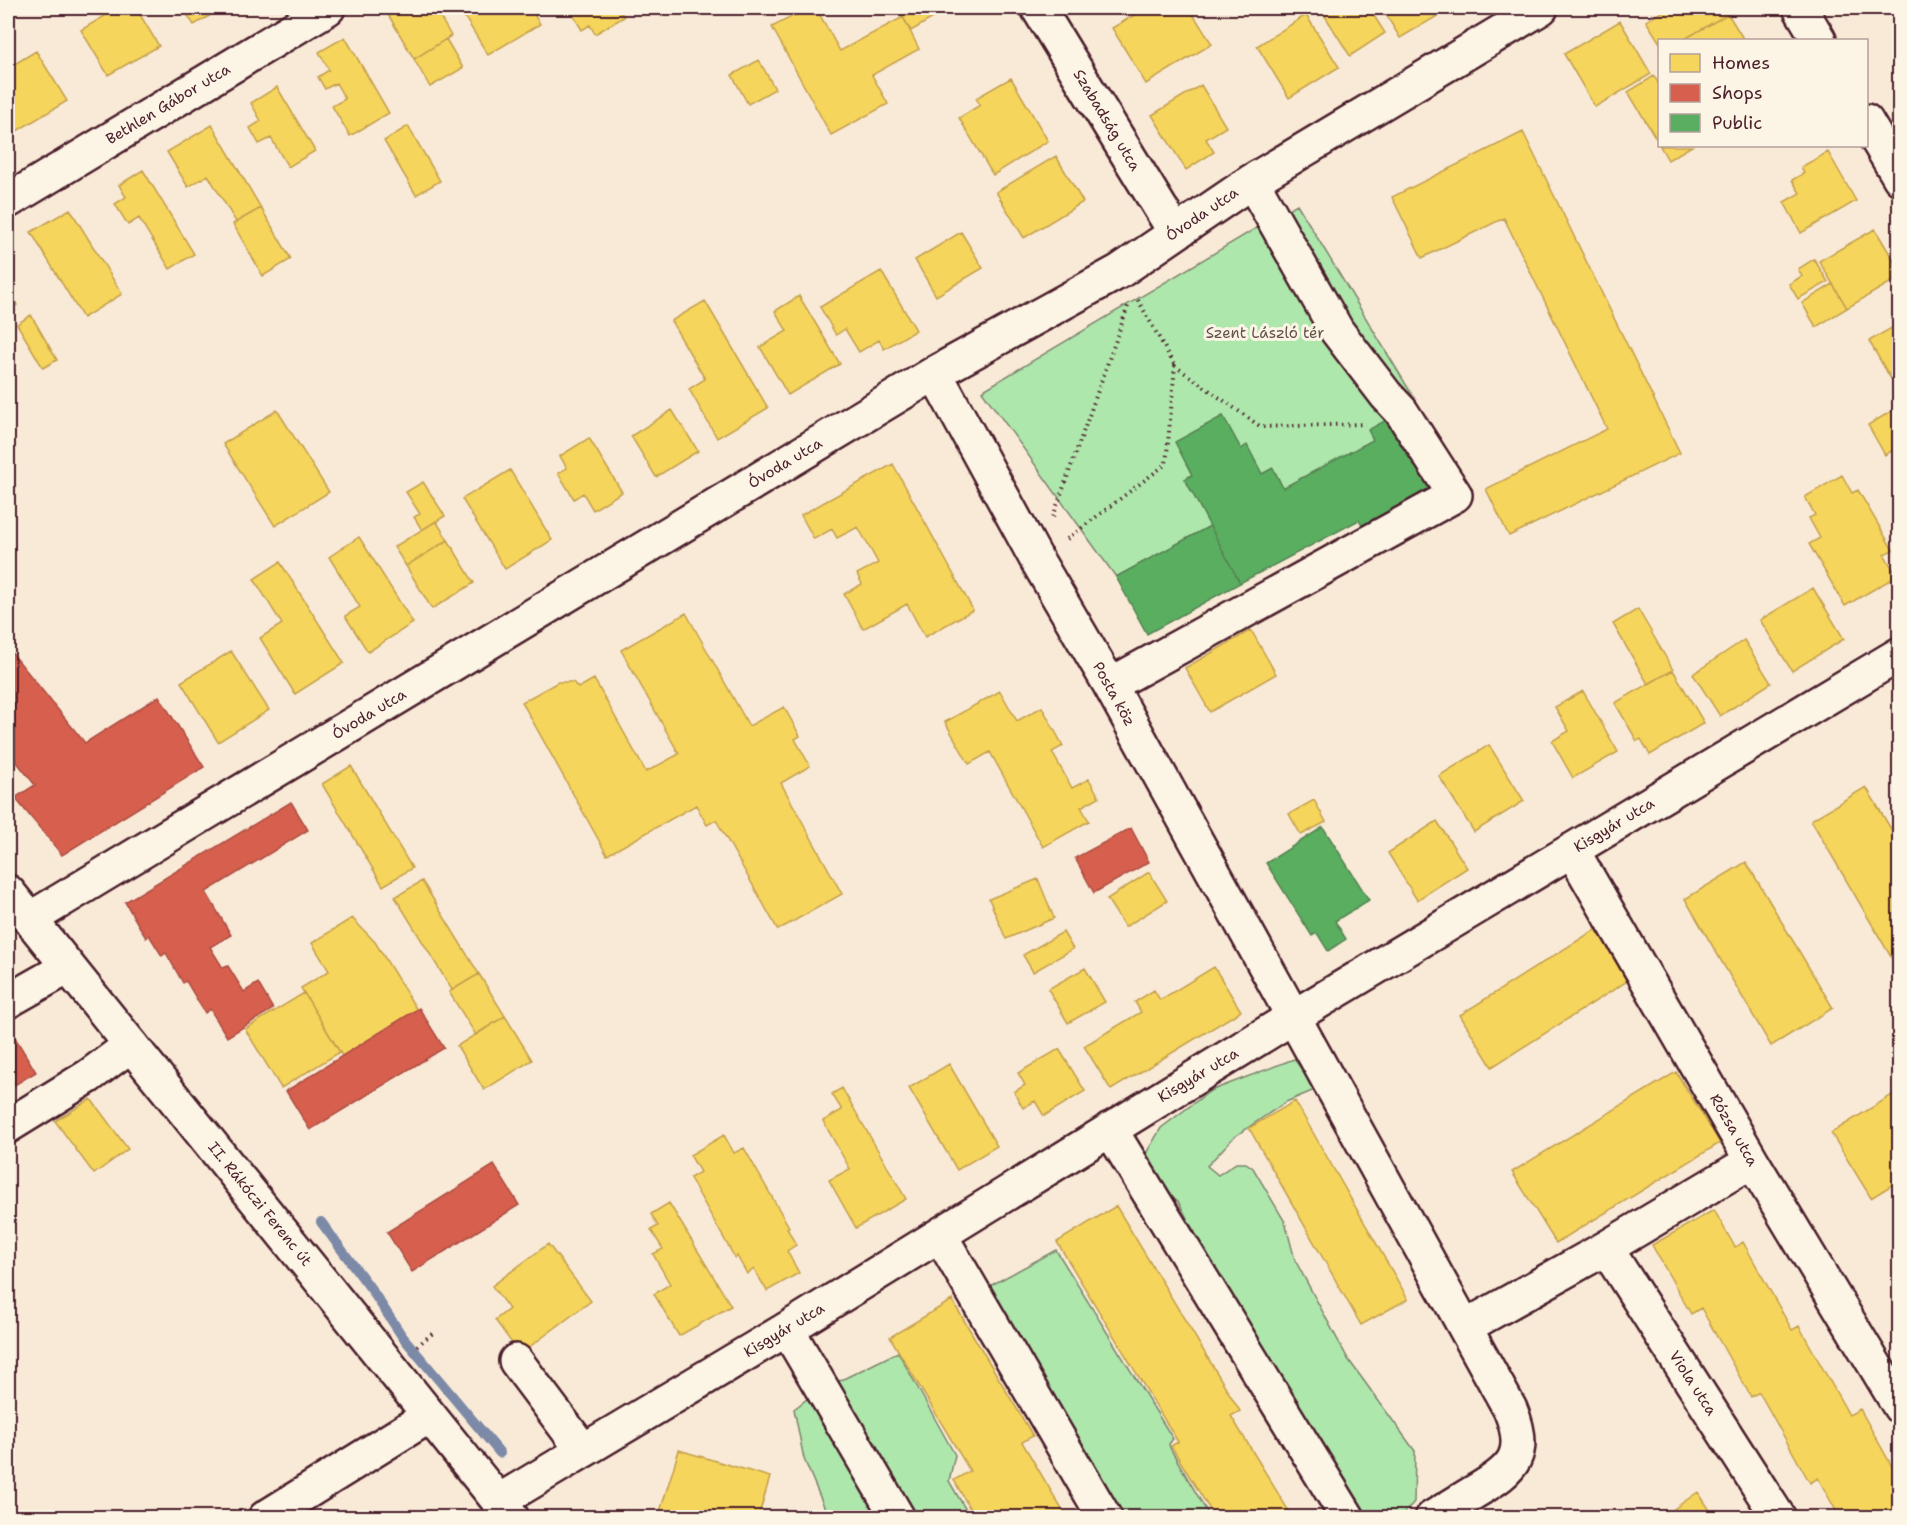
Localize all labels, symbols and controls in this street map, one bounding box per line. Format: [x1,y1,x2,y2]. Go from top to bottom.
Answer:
legend [1658,39,1868,147]
text: Homes [1712,51,1770,75]
street label: Bethlen Gábor utca [102,59,234,149]
street label: Szabadság utca [1069,65,1146,175]
text: Shops [1712,81,1763,105]
text: Public [1712,111,1762,135]
street label: Óvoda utca [1161,181,1243,246]
park label: Szent László tér [1206,323,1324,343]
street label: Óvoda utca [744,432,826,493]
street label: Posta köz [1088,658,1140,730]
street label: Óvoda utca [328,683,410,744]
street label: Kisgyár utca [1570,793,1659,857]
street label: Kisgyár utca [1154,1043,1243,1107]
street label: Rózsa utca [1705,1090,1763,1170]
street label: II. Rákóczi Ferenc út [204,1138,316,1270]
street label: Kisgyár utca [740,1298,829,1362]
street label: Viola utca [1665,1347,1722,1420]

